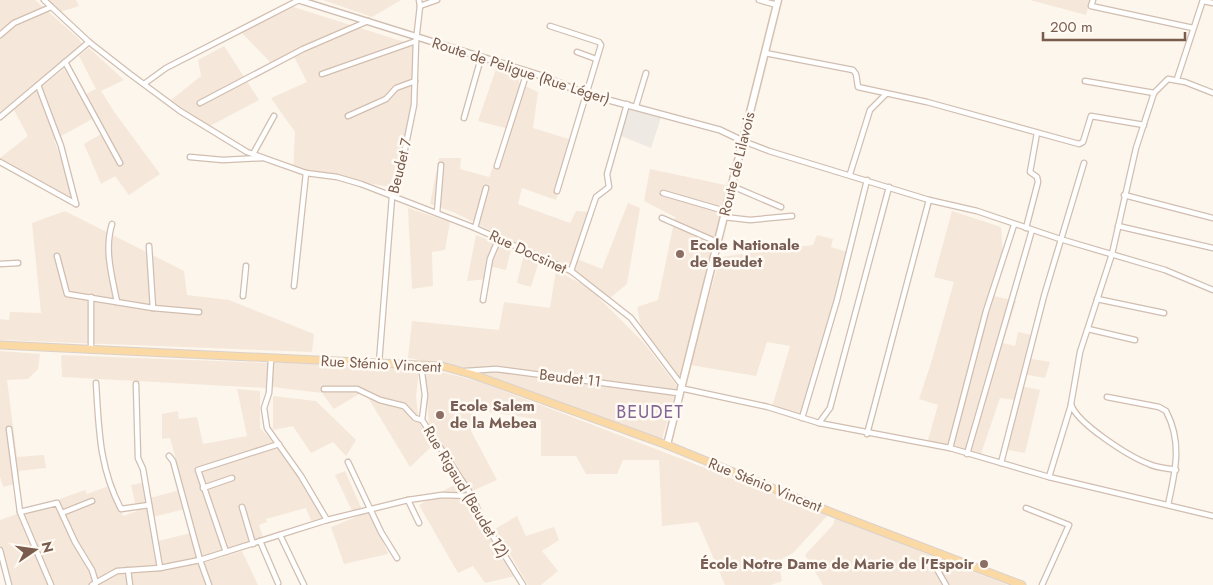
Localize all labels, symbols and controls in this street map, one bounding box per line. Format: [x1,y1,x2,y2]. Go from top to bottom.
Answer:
scale bar [1043,10,1186,42]
text: 200 m [1050,16,1093,38]
street label: Route de Peligue (Rue Léger) [429,32,613,110]
street label: Route de Lilavois [713,110,761,218]
street label: Beudet 7 [383,136,418,196]
street label: Rue Docsinet [486,224,571,280]
place label: Ecole Nationale de Beudet [690,234,800,273]
marker: Ecole Nationale de Beudet [674,248,686,260]
street label: Rue Sténio Vincent [320,350,442,378]
street label: Beudet 11 [538,363,602,393]
place label: Ecole Salem de la Mebea [450,395,537,434]
district label: BEUDET [616,399,684,425]
marker: Ecole Salem de la Mebea [434,409,446,421]
street label: Rue Rigaud (Beudet 12) [418,422,514,562]
street label: Rue Sténio Vincent [705,452,825,518]
north arrow [10,525,60,575]
text: N [37,539,59,555]
place label: École Notre Dame de Marie de l'Espoir [700,553,975,575]
marker: École Notre Dame de Marie de l'Espoir [978,558,990,570]

